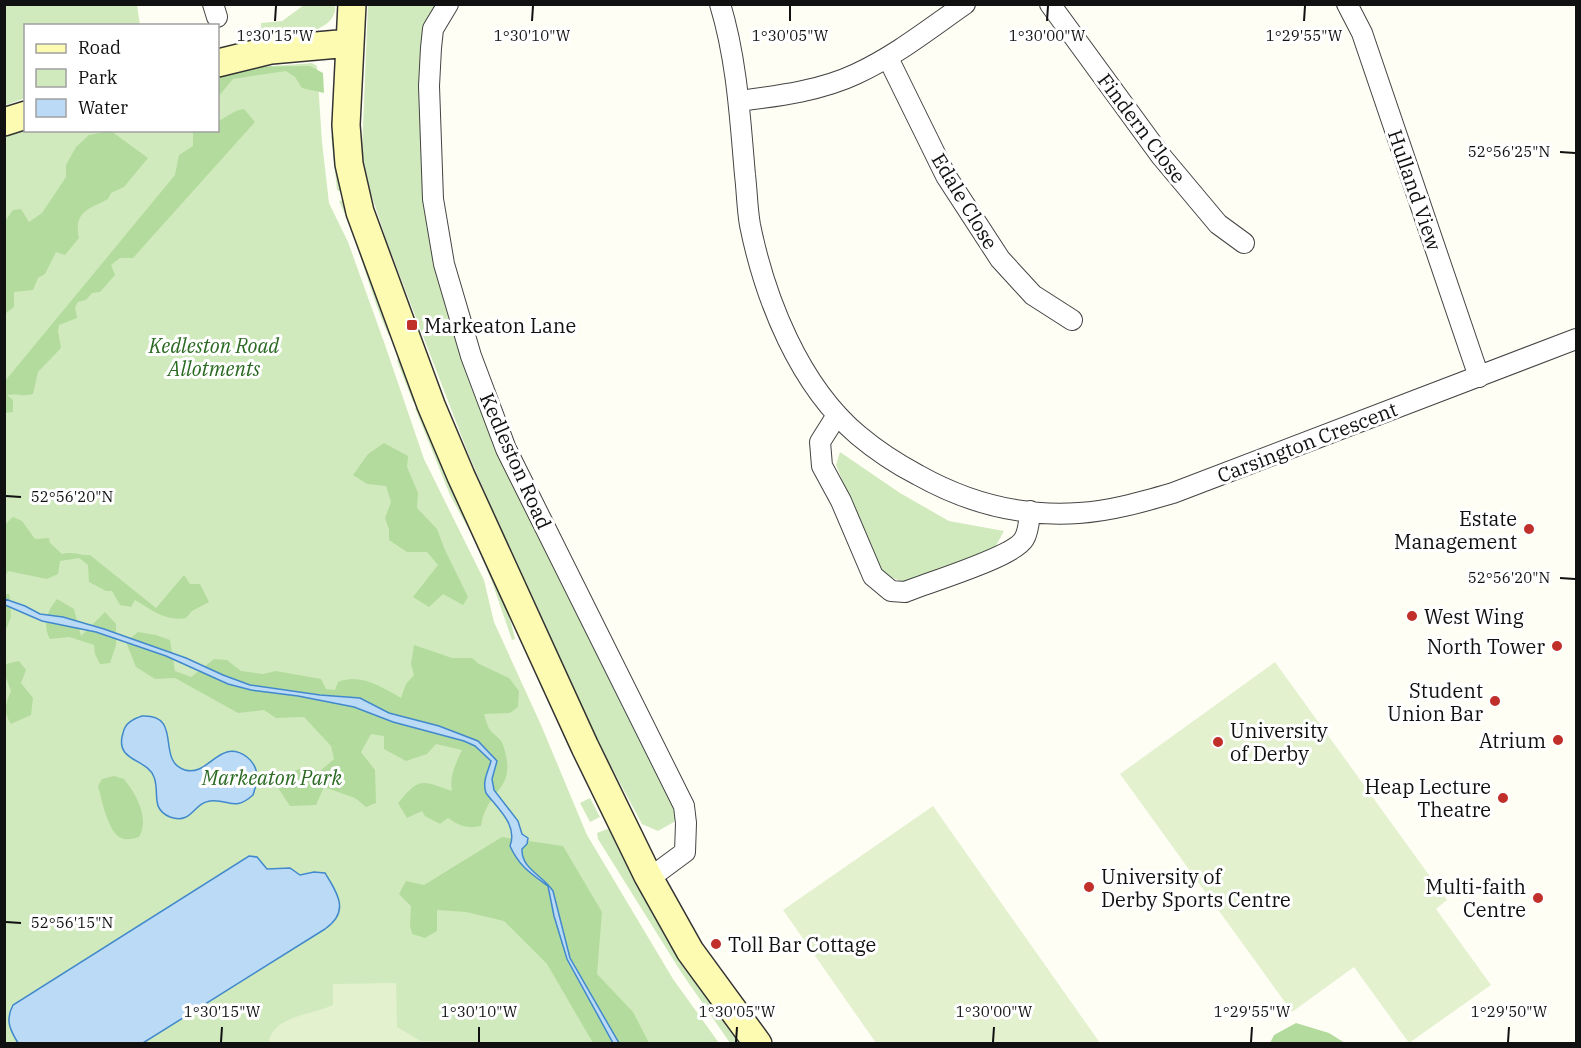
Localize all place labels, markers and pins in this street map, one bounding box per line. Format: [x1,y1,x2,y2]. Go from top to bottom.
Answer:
place label: Markeaton Lane [424,312,576,339]
marker: Markeaton Lane [405,318,419,332]
place label: Estate Management [1394,505,1517,555]
marker: Estate Management [1522,522,1536,536]
place label: West Wing [1424,603,1524,630]
marker: West Wing [1405,609,1419,623]
place label: North Tower [1427,633,1545,660]
marker: North Tower [1550,639,1564,653]
place label: Student Union Bar [1387,677,1483,727]
marker: Student Union Bar [1488,694,1502,708]
place label: University of Derby [1230,717,1328,767]
place label: Atrium [1479,727,1546,754]
marker: Atrium [1551,733,1565,747]
marker: University of Derby [1211,735,1225,749]
place label: Heap Lecture Theatre [1365,773,1491,823]
marker: Heap Lecture Theatre [1496,791,1510,805]
place label: University of Derby Sports Centre [1101,863,1291,913]
place label: Multi-faith Centre [1425,873,1526,923]
marker: University of Derby Sports Centre [1082,880,1096,894]
marker: Multi-faith Centre [1531,891,1545,905]
place label: Toll Bar Cottage [728,931,876,958]
marker: Toll Bar Cottage [709,937,723,951]

